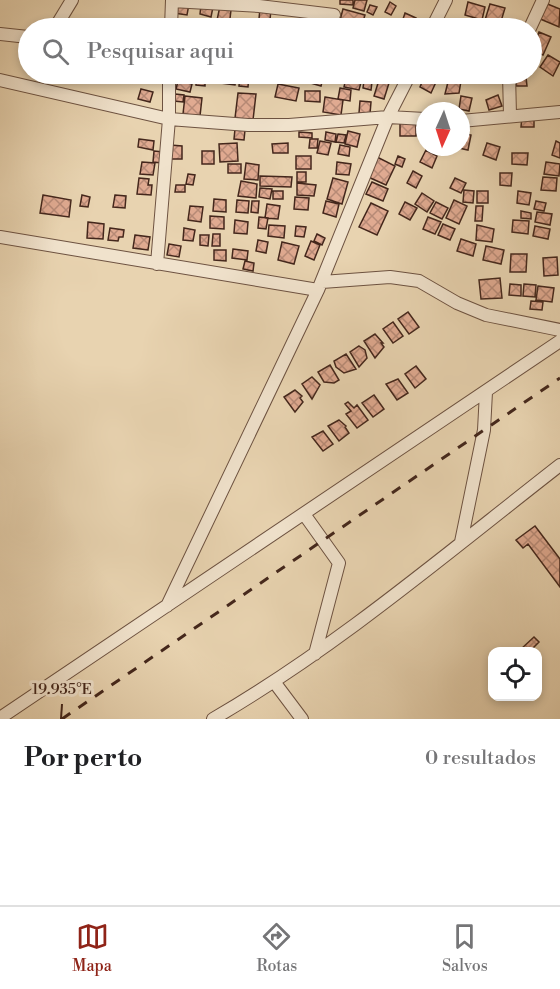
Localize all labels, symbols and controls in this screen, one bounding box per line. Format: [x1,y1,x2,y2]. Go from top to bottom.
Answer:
search box [18,18,542,84]
icon: search [39,35,72,68]
text: Pesquisar aqui [87,38,234,65]
north arrow [416,102,470,156]
map controls [488,647,542,701]
button: locate [488,647,542,701]
text: 19.935°E [32,680,92,699]
text: Por perto [24,742,142,774]
text: 0 resultados [425,746,536,771]
tab: Mapa [72,920,112,976]
tab: Rotas [257,920,297,976]
tab: Salvos [442,920,488,976]

